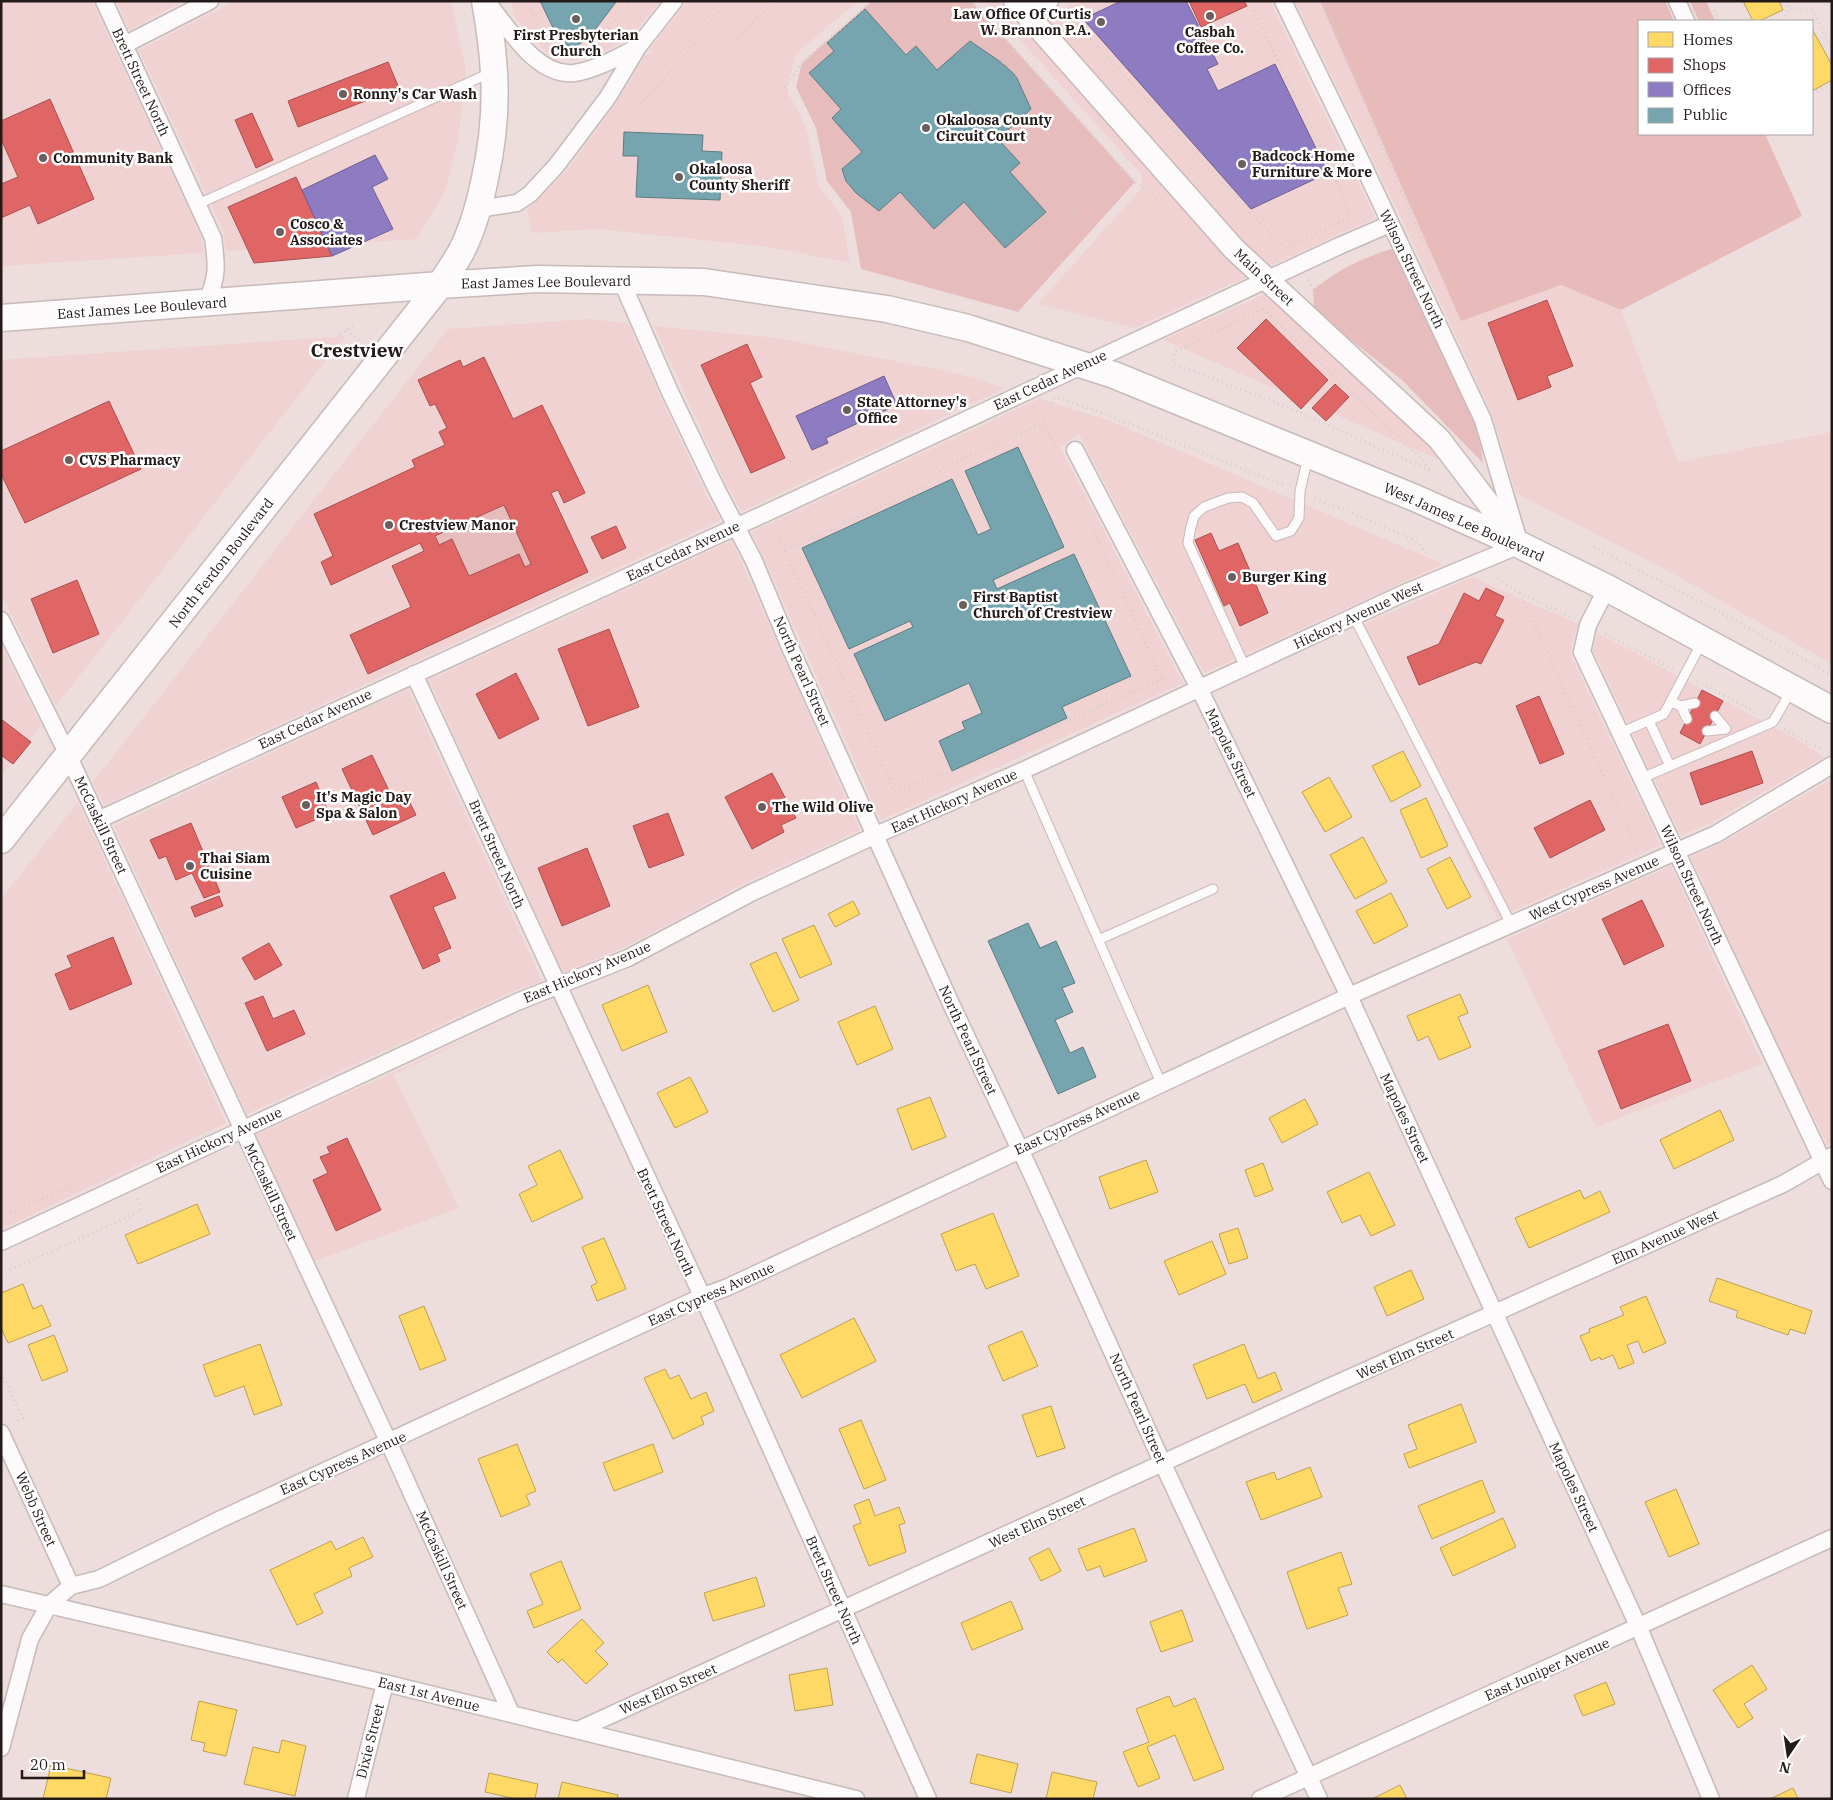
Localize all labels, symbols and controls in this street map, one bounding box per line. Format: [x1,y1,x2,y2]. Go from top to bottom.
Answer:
place label: Law Office Of Curtis W. Brannon P.A. [953,5,1091,39]
marker: Casbah Coffee Co. [1204,10,1216,22]
marker: First Presbyterian Church [570,13,582,25]
marker: Law Office Of Curtis W. Brannon P.A. [1095,16,1107,28]
legend [1638,20,1813,135]
place label: Casbah Coffee Co. [1176,23,1244,57]
street label: Brett Street North [108,25,174,139]
place label: First Presbyterian Church [513,26,639,60]
text: Homes [1683,30,1733,49]
text: Shops [1683,55,1726,74]
text: Offices [1683,80,1731,99]
place label: Ronny's Car Wash [353,85,477,103]
marker: Ronny's Car Wash [337,88,349,100]
text: Public [1683,105,1728,124]
place label: Okaloosa County Circuit Court [936,111,1052,145]
marker: Okaloosa County Circuit Court [920,122,932,134]
place label: Badcock Home Furniture & More [1252,147,1372,181]
place label: Community Bank [53,149,173,167]
marker: Community Bank [37,152,49,164]
marker: Badcock Home Furniture & More [1236,158,1248,170]
place label: Okaloosa County Sheriff [689,160,791,194]
marker: Okaloosa County Sheriff [673,171,685,183]
street label: Wilson Street North [1375,207,1449,332]
place label: Cosco & Associates [290,215,363,249]
marker: Cosco & Associates [274,226,286,238]
street label: Main Street [1230,245,1298,309]
street label: East James Lee Boulevard [461,272,632,292]
street label: East James Lee Boulevard [56,293,228,323]
district label: Crestview [310,338,404,362]
street label: East Cedar Avenue [990,346,1110,414]
place label: State Attorney's Office [857,393,967,427]
marker: State Attorney's Office [841,404,853,416]
place label: CVS Pharmacy [79,451,181,469]
marker: CVS Pharmacy [63,454,75,466]
street label: West James Lee Boulevard [1381,478,1548,566]
street label: North Ferdon Boulevard [165,494,278,632]
place label: Crestview Manor [399,516,516,534]
street label: East Cedar Avenue [623,517,743,585]
marker: Crestview Manor [383,519,395,531]
place label: Burger King [1242,568,1327,586]
marker: Burger King [1226,571,1238,583]
street label: Hickory Avenue West [1291,577,1425,653]
place label: First Baptist Church of Crestview [973,588,1113,622]
marker: First Baptist Church of Crestview [957,599,969,611]
street label: North Pearl Street [770,613,834,729]
street label: East Cedar Avenue [255,685,375,753]
street label: Mapoles Street [1202,705,1260,801]
street label: East Hickory Avenue [888,765,1020,837]
street label: McCaskill Street [70,773,132,877]
place label: It's Magic Day Spa & Salon [316,788,411,822]
street label: Brett Street North [465,797,529,912]
place label: The Wild Olive [772,798,873,816]
marker: It's Magic Day Spa & Salon [300,799,312,811]
marker: The Wild Olive [756,801,768,813]
street label: Wilson Street North [1656,822,1728,948]
place label: Thai Siam Cuisine [200,849,271,883]
street label: West Cypress Avenue [1526,851,1662,925]
marker: Thai Siam Cuisine [184,860,196,872]
street label: East Hickory Avenue [521,937,653,1007]
street label: North Pearl Street [935,982,1001,1098]
street label: Mapoles Street [1376,1070,1434,1166]
street label: East Cypress Avenue [1011,1085,1143,1159]
street label: East Hickory Avenue [153,1103,285,1177]
street label: McCaskill Street [240,1140,302,1244]
street label: Brett Street North [633,1165,699,1279]
street label: Elm Avenue West [1609,1206,1721,1268]
street label: East Cypress Avenue [645,1258,777,1330]
street label: West Elm Street [1354,1325,1456,1383]
street label: North Pearl Street [1106,1350,1170,1466]
street label: East Cypress Avenue [277,1427,409,1499]
street label: Mapoles Street [1545,1439,1603,1535]
street label: Webb Street [12,1469,60,1549]
street label: West Elm Street [986,1492,1088,1552]
street label: McCaskill Street [412,1508,472,1612]
street label: Brett Street North [802,1533,866,1648]
street label: East Juniper Avenue [1482,1633,1612,1705]
street label: West Elm Street [617,1660,719,1718]
street label: East 1st Avenue [376,1673,482,1715]
street label: Dixie Street [352,1702,388,1780]
north arrow [1763,1730,1813,1780]
scale bar [22,1748,85,1780]
text: 20 m [30,1755,66,1774]
text: N [1778,1758,1792,1778]

